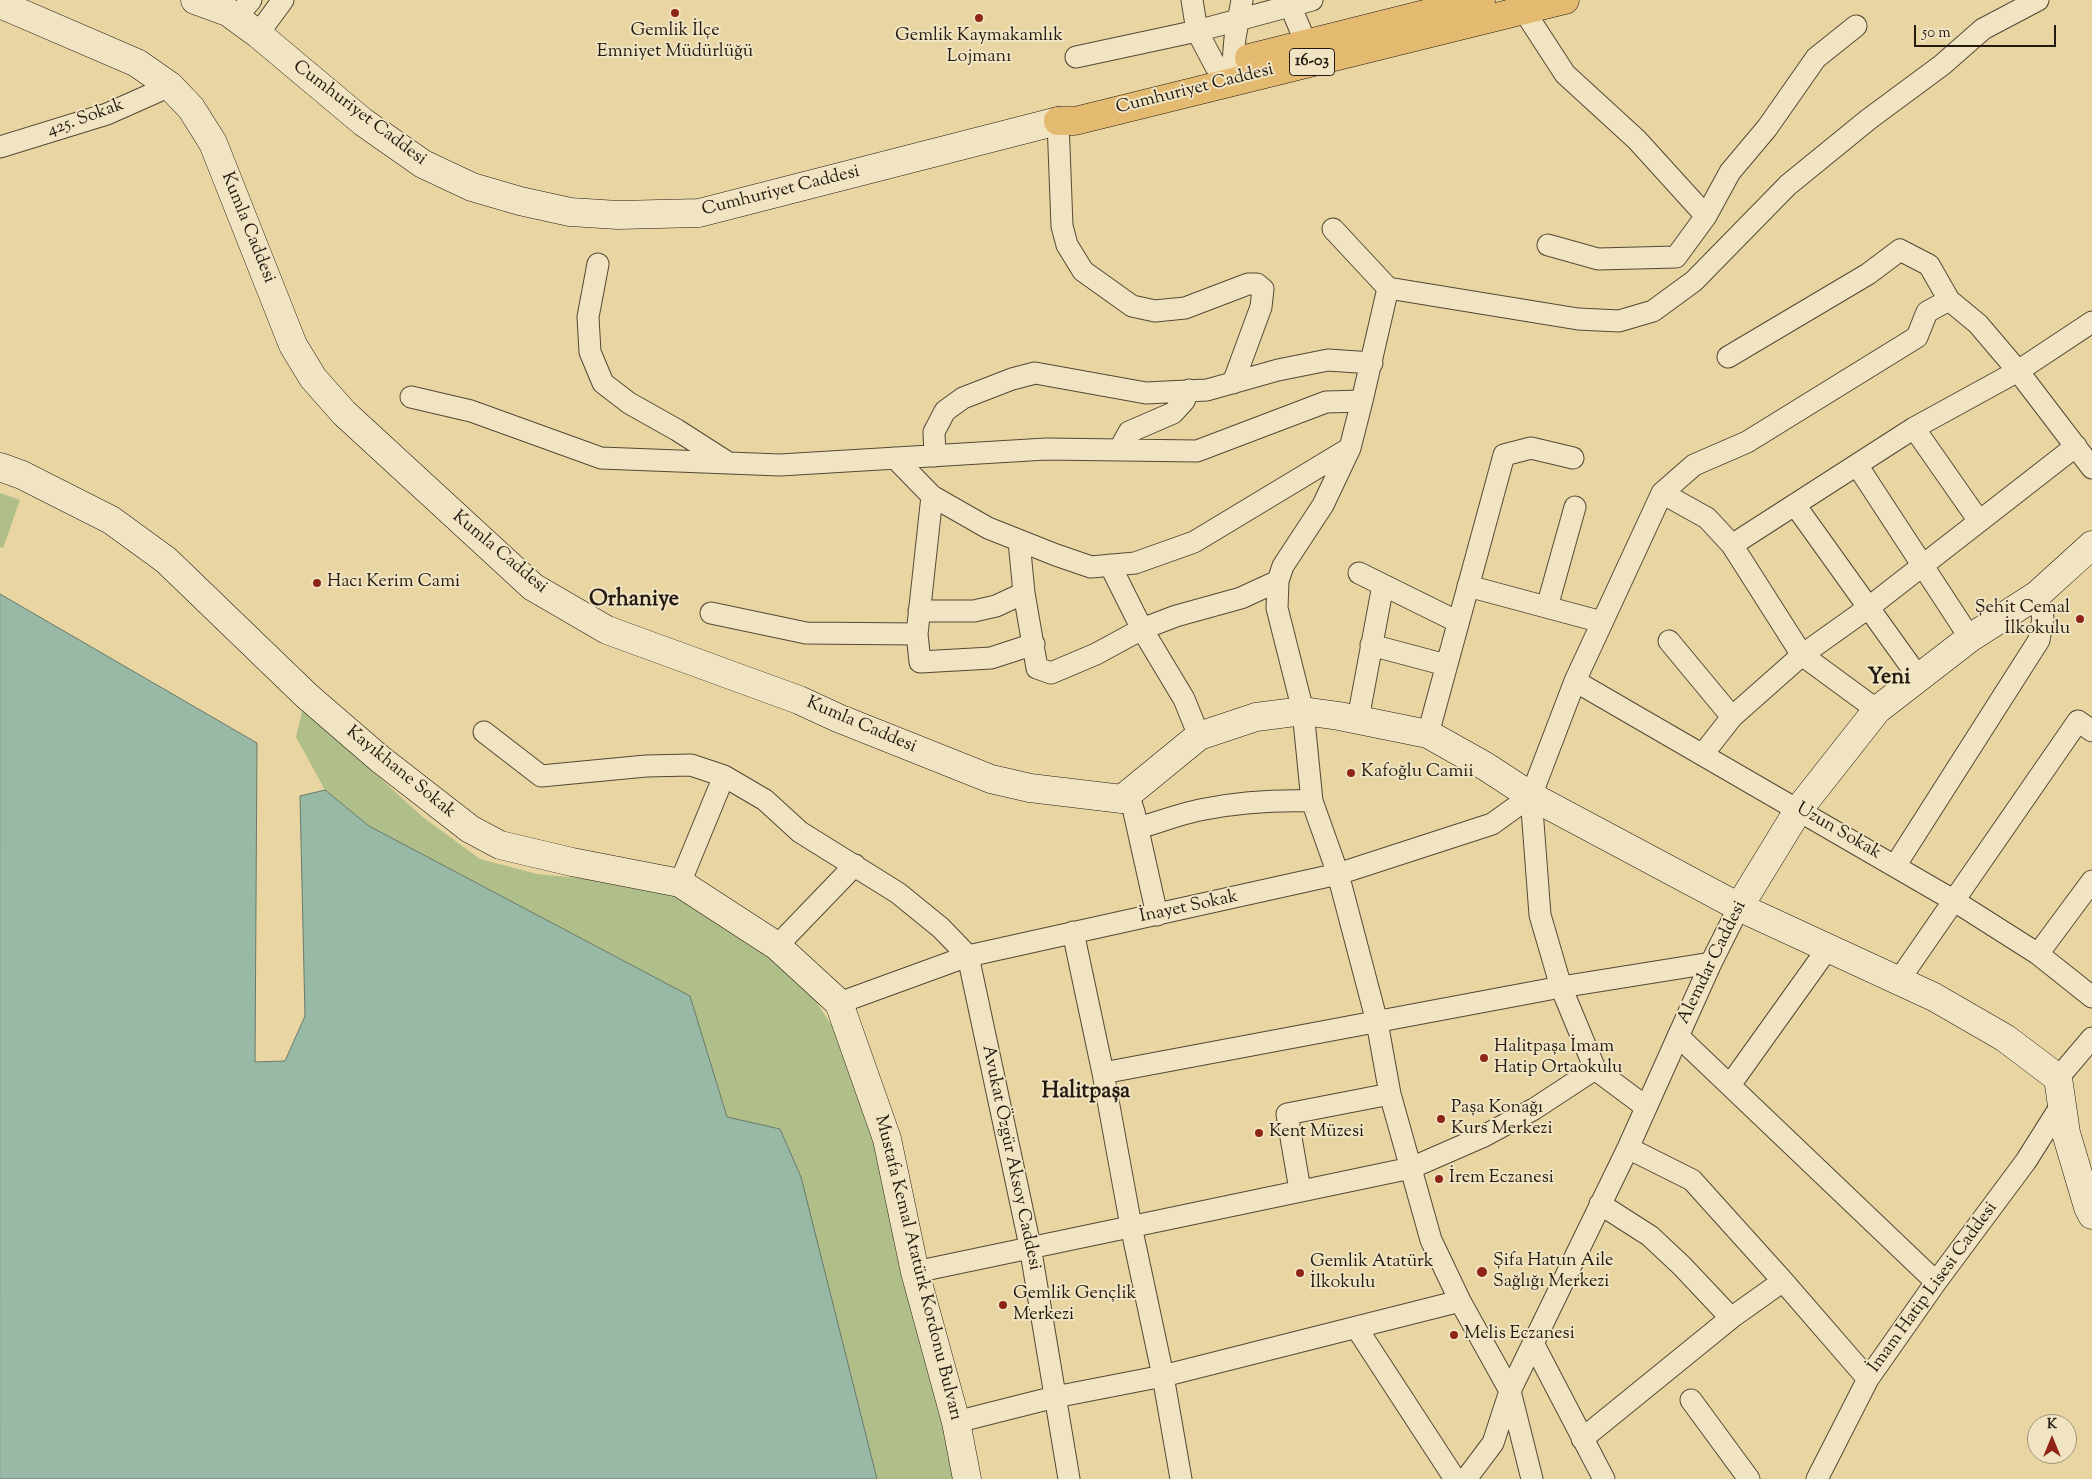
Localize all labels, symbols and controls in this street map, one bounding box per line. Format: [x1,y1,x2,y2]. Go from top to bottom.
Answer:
marker: Gemlik İlçe Emniyet Müdürlüğü [669,7,681,19]
marker: Gemlik Kaymakamlık Lojmanı [973,12,985,24]
scale bar [1917,15,2060,47]
place label: Gemlik İlçe Emniyet Müdürlüğü [597,21,753,64]
text: 50 m [1922,23,1951,44]
place label: Gemlik Kaymakamlık Lojmanı [895,26,1063,68]
road number: 16-03 [1290,48,1334,76]
street label: Cumhuriyet Caddesi [288,57,430,171]
street label: Cumhuriyet Caddesi [1114,60,1276,120]
street label: 425. Sokak [45,95,127,143]
street label: Cumhuriyet Caddesi [700,162,862,222]
street label: Kumla Caddesi [215,169,279,287]
street label: Kumla Caddesi [447,507,551,599]
place label: Hacı Kerim Cami [327,572,460,594]
marker: Hacı Kerim Cami [311,577,323,589]
district label: Orhaniye [589,588,679,614]
place label: Şehit Cemal İlkokulu [1975,598,2070,640]
marker: Şehit Cemal İlkokulu [2074,613,2086,625]
district label: Yeni [1867,666,1911,692]
street label: Kumla Caddesi [803,693,919,759]
street label: Kayıkhane Sokak [341,722,459,824]
place label: Kafoğlu Camii [1361,762,1474,784]
marker: Kafoğlu Camii [1345,767,1357,779]
street label: Uzun Sokak [1792,799,1884,865]
street label: İnayet Sokak [1138,887,1240,929]
street label: Alemdar Caddesi [1674,898,1752,1028]
place label: Halitpaşa İmam Hatip Ortaokulu [1494,1037,1622,1080]
street label: Avukat Özgür Aksoy Caddesi [976,1043,1044,1273]
marker: Halitpaşa İmam Hatip Ortaokulu [1478,1052,1490,1064]
district label: Halitpaşa [1042,1080,1130,1106]
place label: Paşa Konağı Kurs Merkezi [1451,1098,1553,1140]
street label: Mustafa Kemal Atatürk Kordonu Bulvarı [869,1113,965,1423]
marker: Paşa Konağı Kurs Merkezi [1435,1113,1447,1125]
place label: Kent Müzesi [1269,1122,1364,1144]
marker: Kent Müzesi [1253,1127,1265,1139]
place label: İrem Eczanesi [1449,1168,1554,1190]
marker: İrem Eczanesi [1433,1173,1445,1185]
street label: İmam Hatip Lisesi Caddesi [1865,1199,2003,1377]
place label: Şifa Hatun Aile Sağlığı Merkezi [1493,1251,1613,1294]
place label: Gemlik Atatürk İlkokulu [1310,1252,1433,1294]
marker: Şifa Hatun Aile Sağlığı Merkezi [1475,1265,1489,1279]
marker: Gemlik Atatürk İlkokulu [1294,1267,1306,1279]
place label: Gemlik Gençlik Merkezi [1013,1284,1136,1326]
marker: Gemlik Gençlik Merkezi [997,1299,1009,1311]
place label: Melis Eczanesi [1464,1324,1575,1346]
marker: Melis Eczanesi [1448,1329,1460,1341]
north arrow [2027,1414,2077,1464]
text: K [2047,1415,2057,1435]

